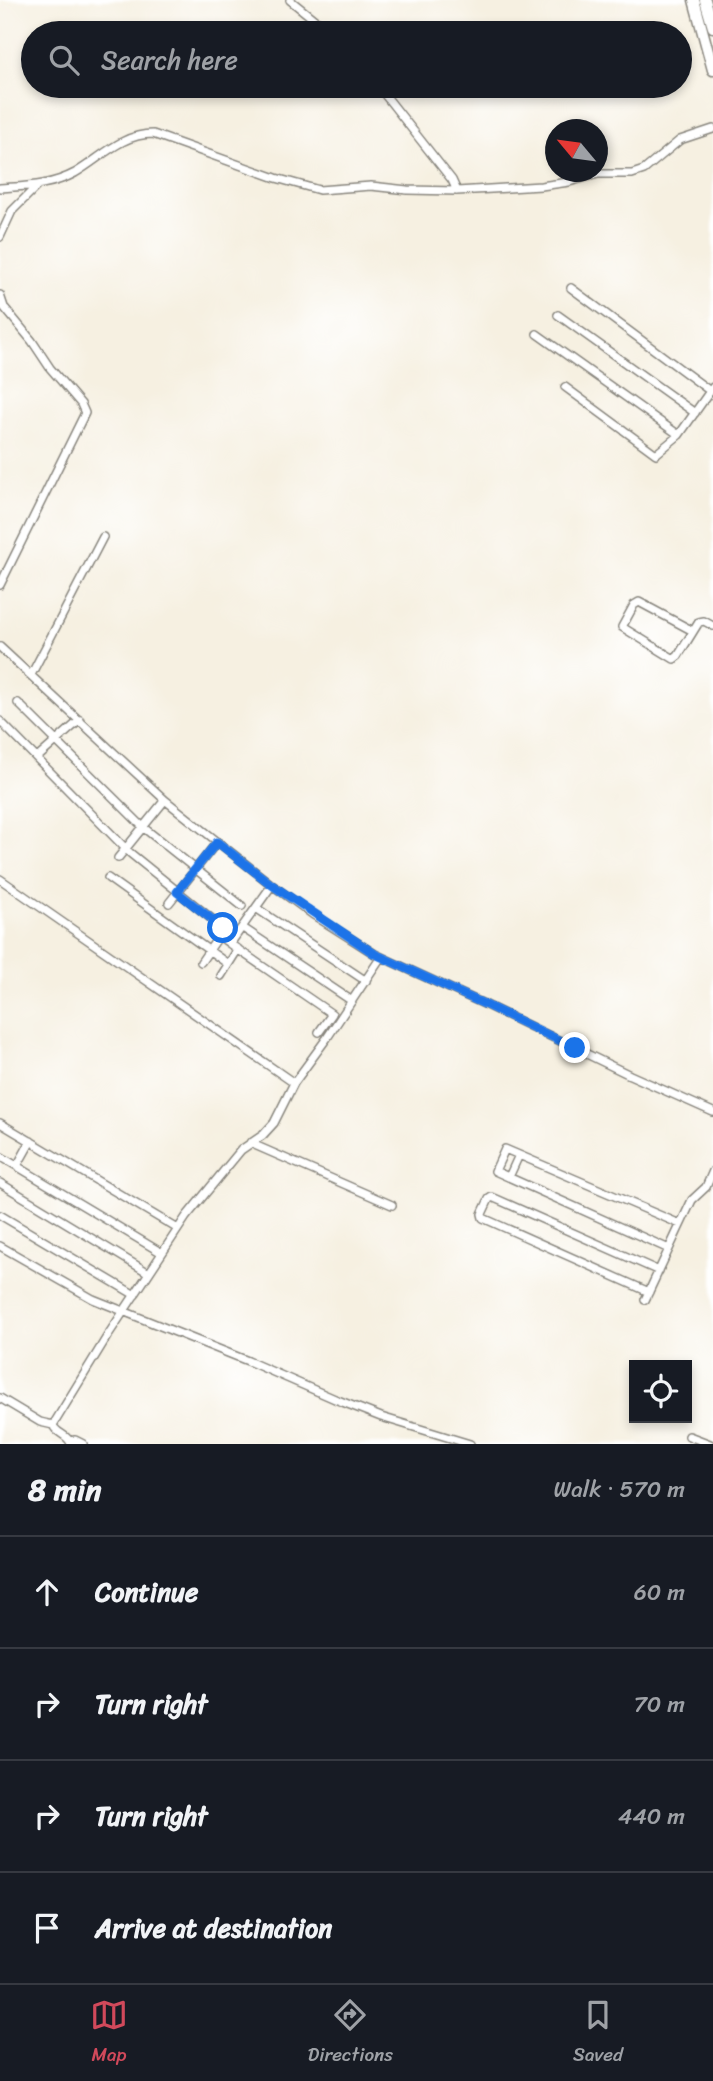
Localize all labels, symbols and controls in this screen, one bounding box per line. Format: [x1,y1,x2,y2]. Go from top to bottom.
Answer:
search box [21,21,692,98]
text: Search here [101,37,238,83]
icon: search [45,41,83,79]
north arrow [545,119,608,182]
route start [207,912,238,943]
route end [559,1032,590,1063]
map controls [629,1360,692,1423]
button: locate [629,1360,692,1423]
text: 8 min [28,1463,101,1517]
text: Walk · 570 m [553,1469,685,1510]
text: Continue [95,1569,198,1615]
text: 60 m [634,1572,685,1613]
icon: ahead [28,1573,66,1611]
text: Turn right [95,1681,208,1727]
text: 70 m [634,1684,685,1725]
icon: right [28,1685,66,1723]
text: Turn right [95,1793,208,1839]
text: 440 m [618,1796,685,1837]
icon: right [28,1797,66,1835]
text: Arrive at destination [95,1905,332,1951]
icon: arrive [28,1909,66,1947]
tab: Map [90,1996,128,2071]
tab: Directions [308,1996,393,2071]
tab: Saved [573,1996,623,2071]

